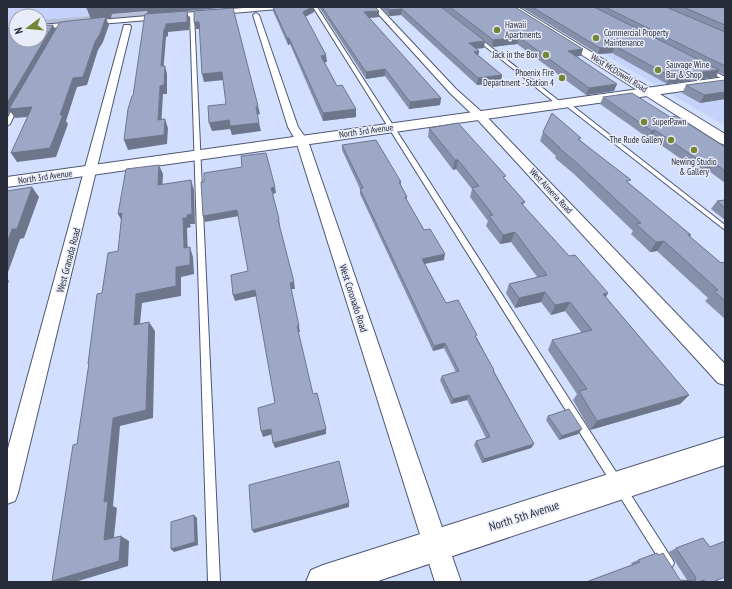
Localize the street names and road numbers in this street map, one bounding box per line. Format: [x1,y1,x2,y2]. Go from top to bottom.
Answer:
street label: West McDowell Road [589,51,650,94]
street label: North 3rd Avenue [338,121,394,140]
street label: West Almeria Road [528,166,575,216]
street label: North 3rd Avenue [17,167,73,186]
street label: West Granada Road [54,226,83,294]
street label: West Coronado Road [336,263,371,334]
street label: North 5th Avenue [487,497,561,534]

